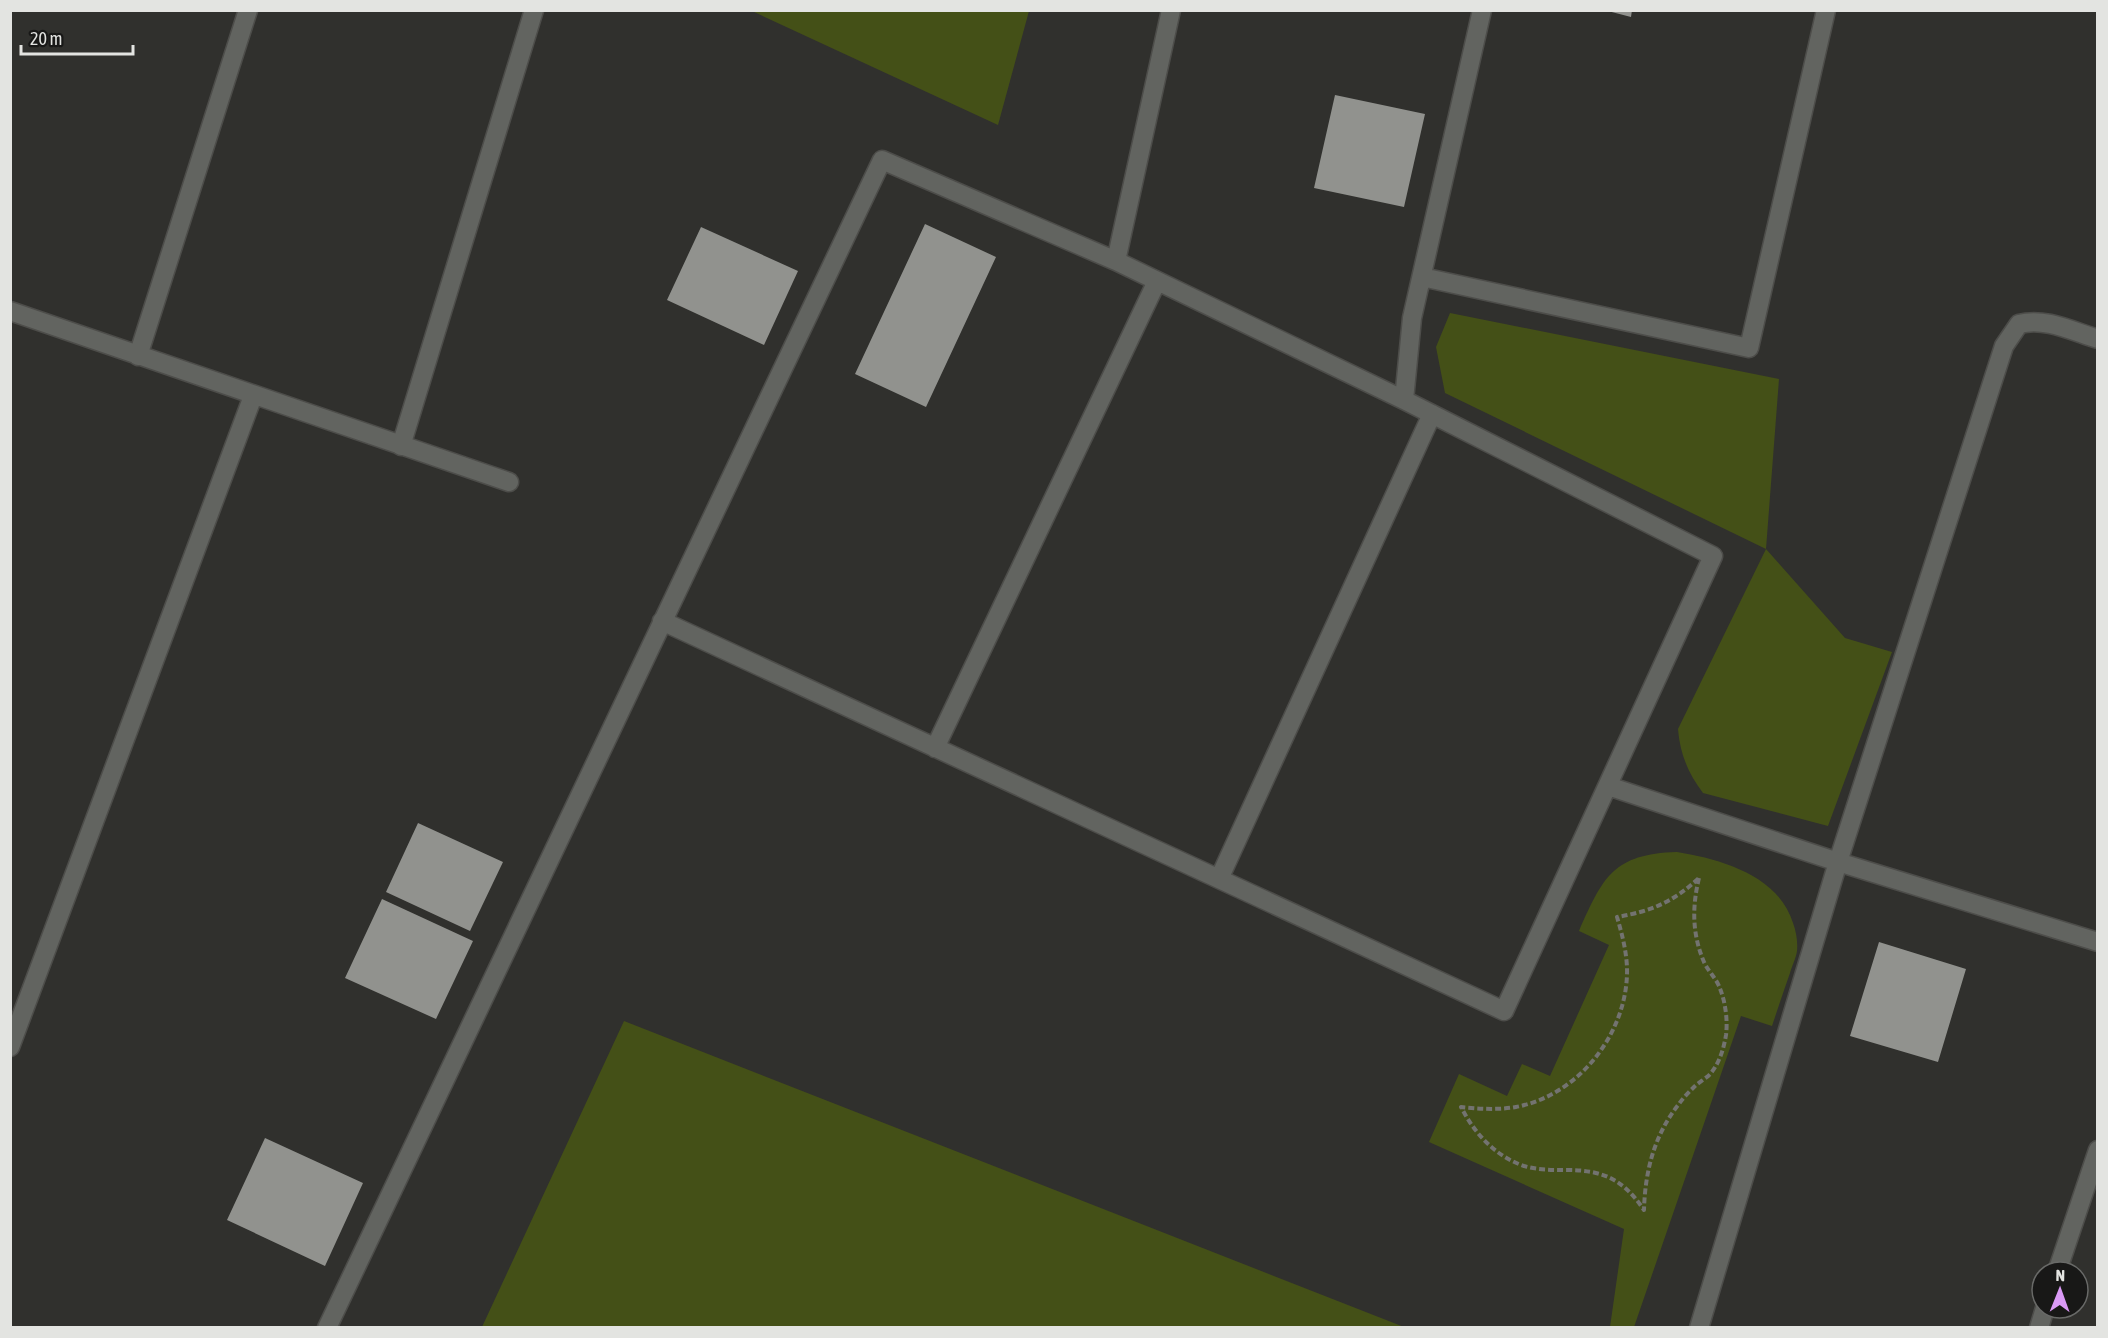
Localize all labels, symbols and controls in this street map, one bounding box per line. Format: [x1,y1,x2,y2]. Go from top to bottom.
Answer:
scale bar [21,18,134,56]
text: 20 m [30,28,62,49]
north arrow [2030,1260,2090,1320]
text: N [2055,1266,2065,1284]

